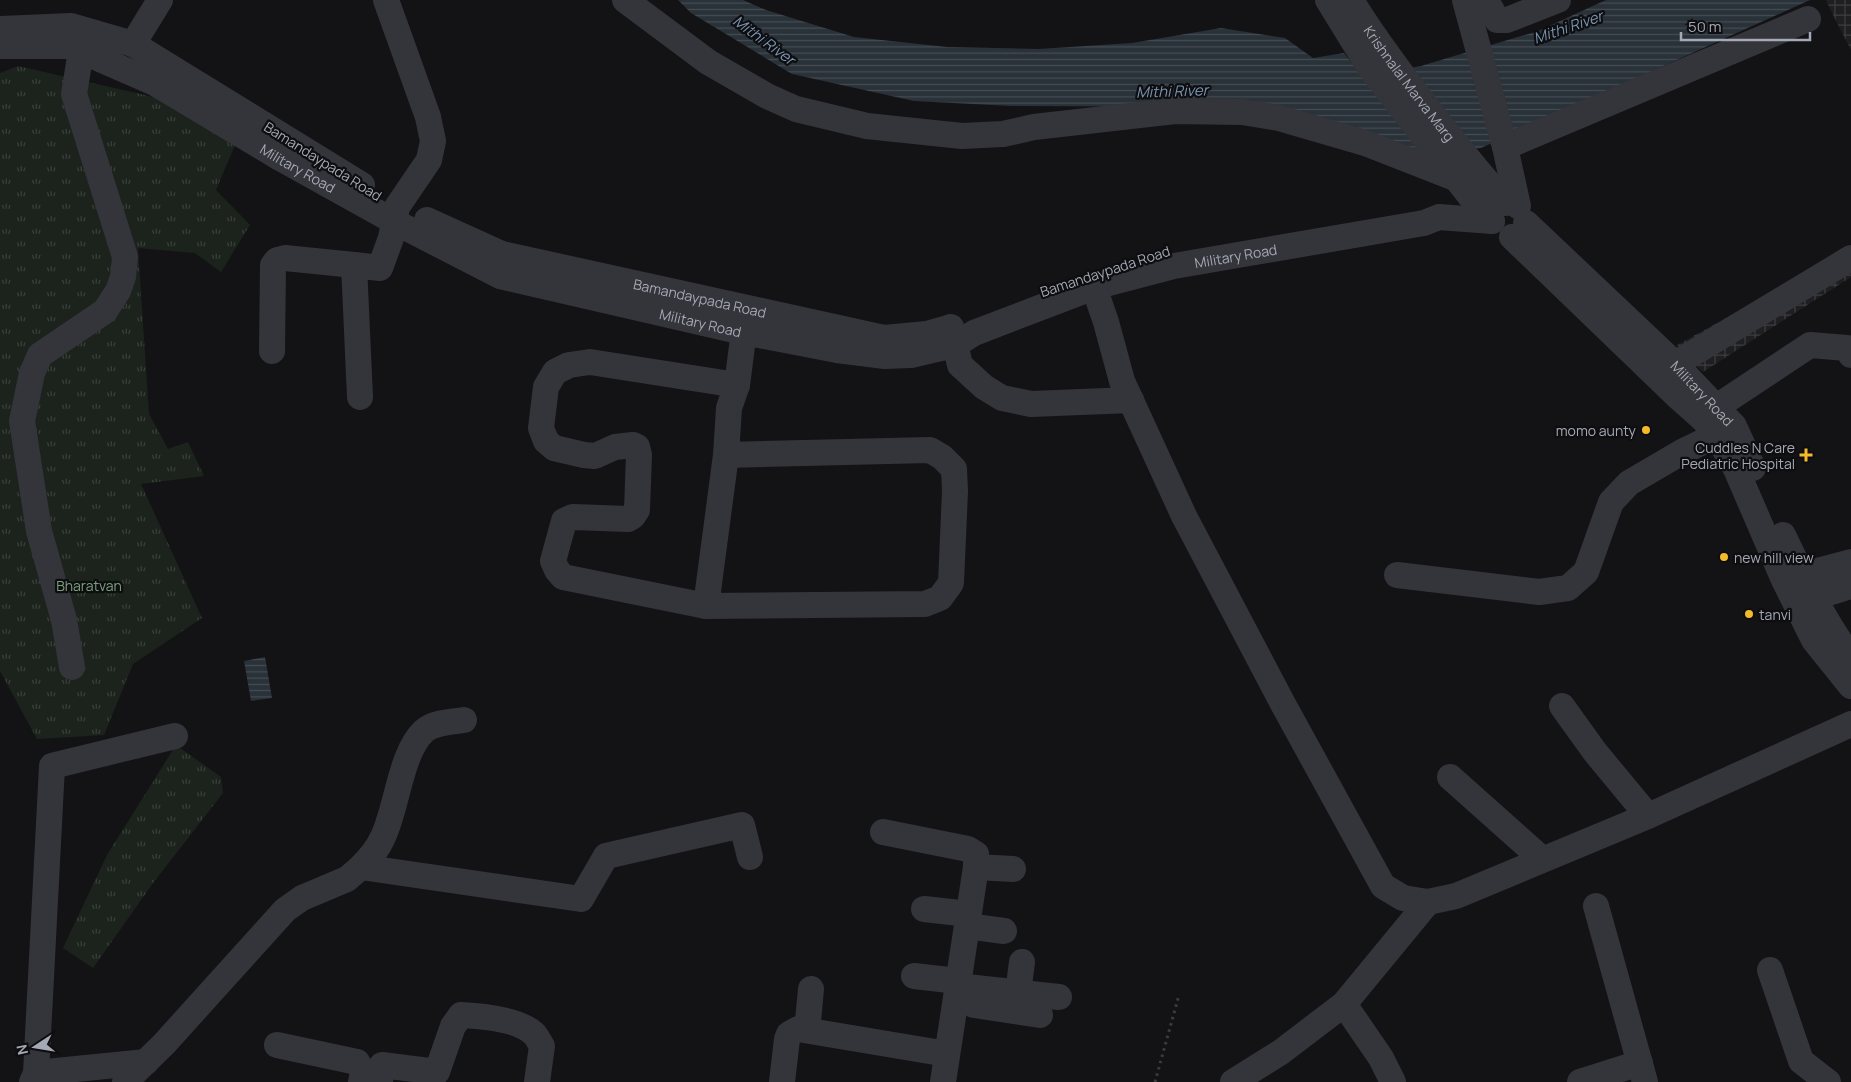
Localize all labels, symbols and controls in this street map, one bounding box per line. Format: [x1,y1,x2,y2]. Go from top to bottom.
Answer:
water label: Mithi River [1531,5,1608,49]
water label: Mithi River [729,10,801,71]
scale bar [1681,10,1810,42]
text: 50 m [1688,16,1722,37]
street label: Krishnalal Marva Marg [1360,22,1459,145]
water label: Mithi River [1136,79,1211,103]
street label: Bamandaypada Road [261,117,385,205]
street label: Military Road [257,139,339,197]
street label: Military Road [1193,239,1278,272]
street label: Bamandaypada Road [1038,241,1172,301]
street label: Bamandaypada Road [632,274,768,321]
street label: Military Road [658,304,743,341]
street label: Military Road [1667,356,1738,430]
place label: momo aunty [1556,421,1637,440]
marker: momo aunty [1640,424,1652,436]
place label: Cuddles N Care Pediatric Hospital [1681,438,1795,473]
marker: Cuddles N Care Pediatric Hospital [1799,448,1813,462]
place label: new hill view [1734,548,1814,567]
marker: new hill view [1718,551,1730,563]
park label: Bharatvan [56,576,122,595]
place label: tanvi [1759,605,1791,624]
marker: tanvi [1743,608,1755,620]
north arrow [10,1022,60,1072]
text: N [11,1043,32,1057]

